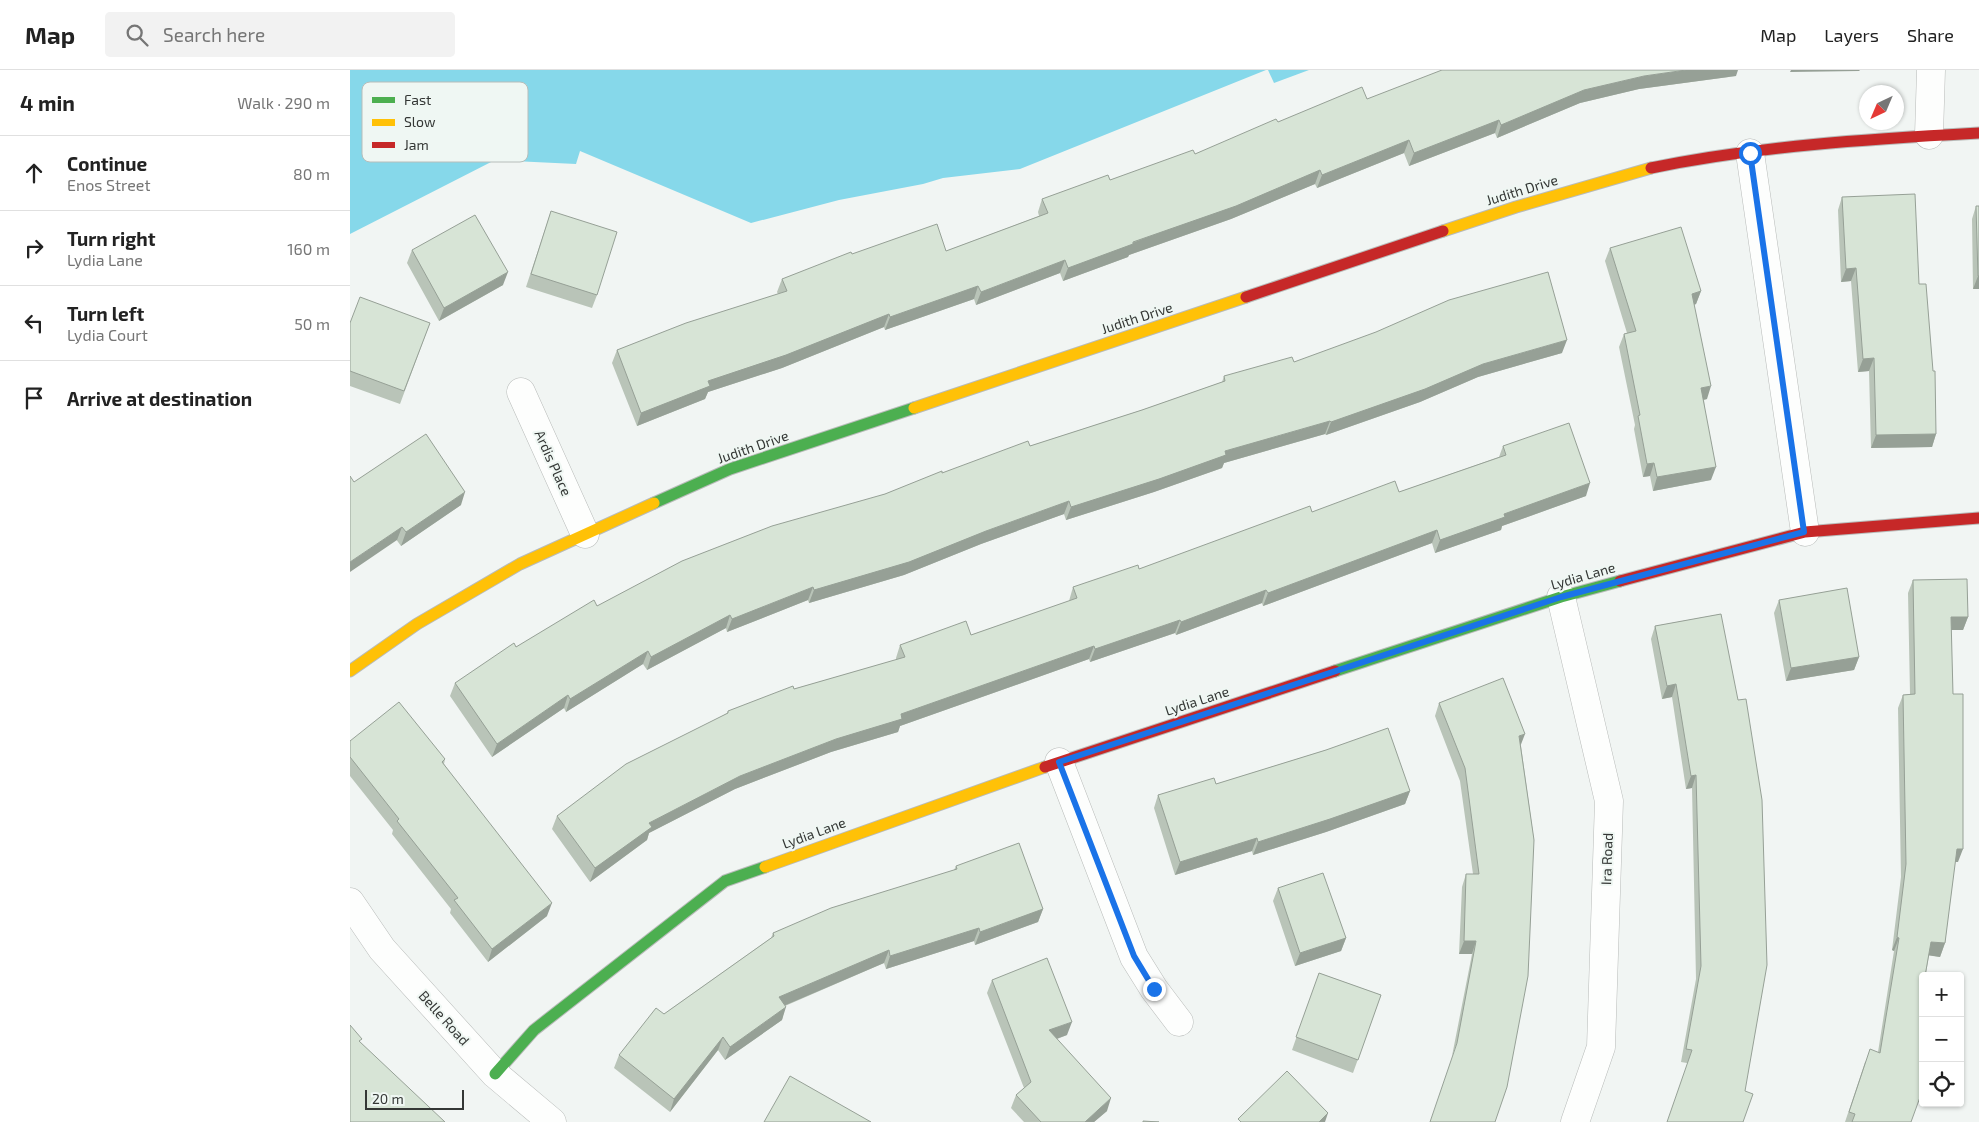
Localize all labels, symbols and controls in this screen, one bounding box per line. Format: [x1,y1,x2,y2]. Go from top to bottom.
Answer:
search box [105,12,455,57]
text: Map [25,20,75,49]
icon: search [123,21,151,49]
text: Search here [163,23,265,46]
text: Map [1760,24,1796,46]
text: Layers [1824,24,1879,46]
text: Share [1907,24,1954,46]
legend [362,82,528,162]
north arrow [1859,85,1904,130]
text: 4 min [20,90,75,115]
text: Fast [404,91,431,108]
text: Walk · 290 m [237,93,330,112]
text: Slow [404,113,436,130]
text: Jam [404,136,429,153]
route start [1739,142,1762,165]
text: Continue [67,152,147,175]
icon: ahead [20,159,48,187]
text: 80 m [293,164,330,183]
street label: Judith Drive [1484,171,1560,208]
text: Enos Street [67,175,151,194]
text: Turn right [67,227,155,250]
icon: right [20,234,48,262]
text: 160 m [287,239,330,258]
text: Lydia Lane [67,250,143,269]
street label: Judith Drive [1099,298,1175,337]
text: Turn left [67,302,144,325]
icon: left [20,309,48,337]
text: 50 m [294,314,330,333]
text: Lydia Court [67,325,148,344]
icon: arrive [20,384,48,412]
text: Arrive at destination [67,387,252,410]
street label: Judith Drive [715,426,791,467]
street label: Ardis Place [531,427,576,498]
street label: Lydia Lane [1549,558,1617,593]
street label: Lydia Lane [1163,682,1231,719]
street label: Lydia Lane [780,813,848,852]
street label: Ira Road [1597,833,1616,885]
map controls [1919,972,1964,1107]
button: + [1919,972,1964,1017]
route end [1143,978,1166,1001]
street label: Belle Road [416,987,473,1048]
button: − [1919,1017,1964,1062]
button: locate [1919,1062,1964,1107]
scale bar [365,1087,464,1110]
text: 20 m [372,1090,404,1107]

